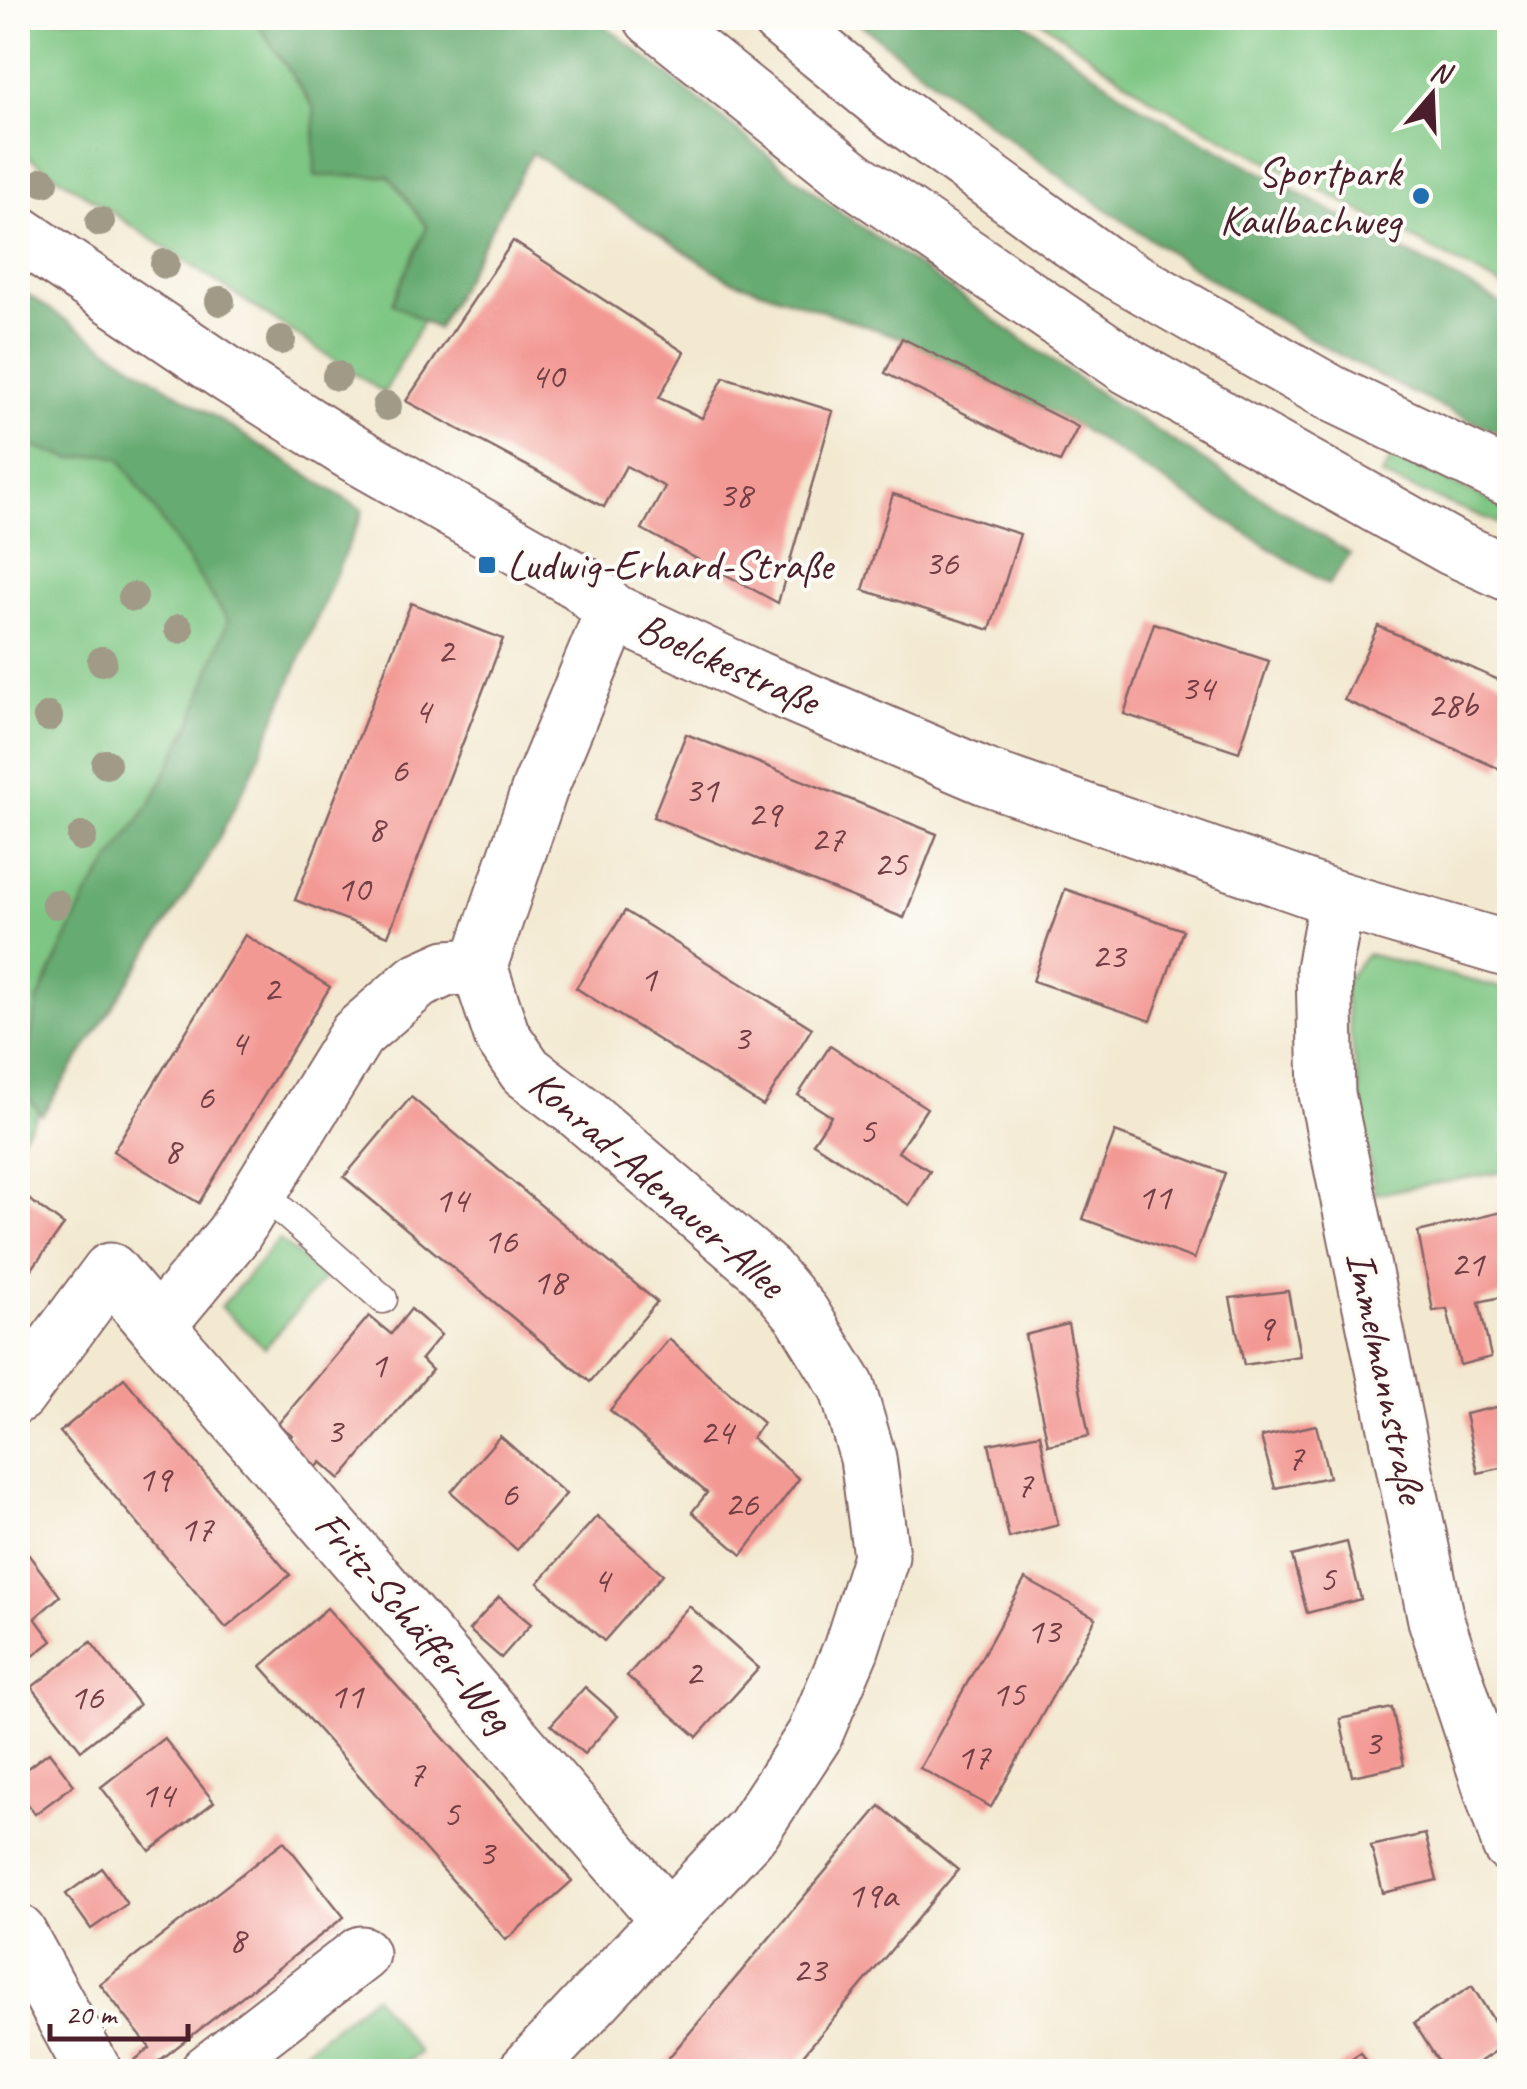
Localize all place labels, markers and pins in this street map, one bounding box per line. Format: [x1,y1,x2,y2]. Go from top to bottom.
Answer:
place label: Sportpark Kaulbachweg [1220,146,1404,247]
marker: Sportpark Kaulbachweg [1410,185,1432,207]
place label: Ludwig-Erhard-Straße [507,539,836,592]
marker: Ludwig-Erhard-Straße [476,554,498,576]

